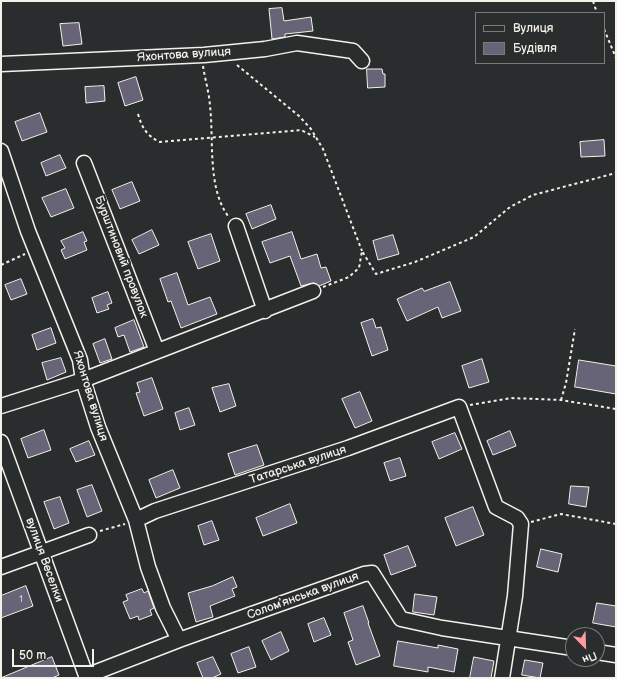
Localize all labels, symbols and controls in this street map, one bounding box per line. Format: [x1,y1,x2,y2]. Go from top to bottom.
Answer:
legend [475,12,605,64]
text: Вулиця [513,21,553,36]
text: Будівля [513,41,557,56]
street label: Яхонтова вулиця [137,45,231,65]
street label: Бурштиновий провулок [91,194,151,320]
street label: Яхонтова вулиця [69,349,111,443]
street label: Татарська вулиця [248,443,348,487]
street label: вулиця Веселки [22,516,66,604]
street label: Соломʼянська вулиця [245,569,361,623]
house number: 1 [19,593,23,605]
north arrow [565,627,605,667]
scale bar [14,641,96,667]
text: 50 m [19,648,46,663]
text: Пн [580,649,599,666]

